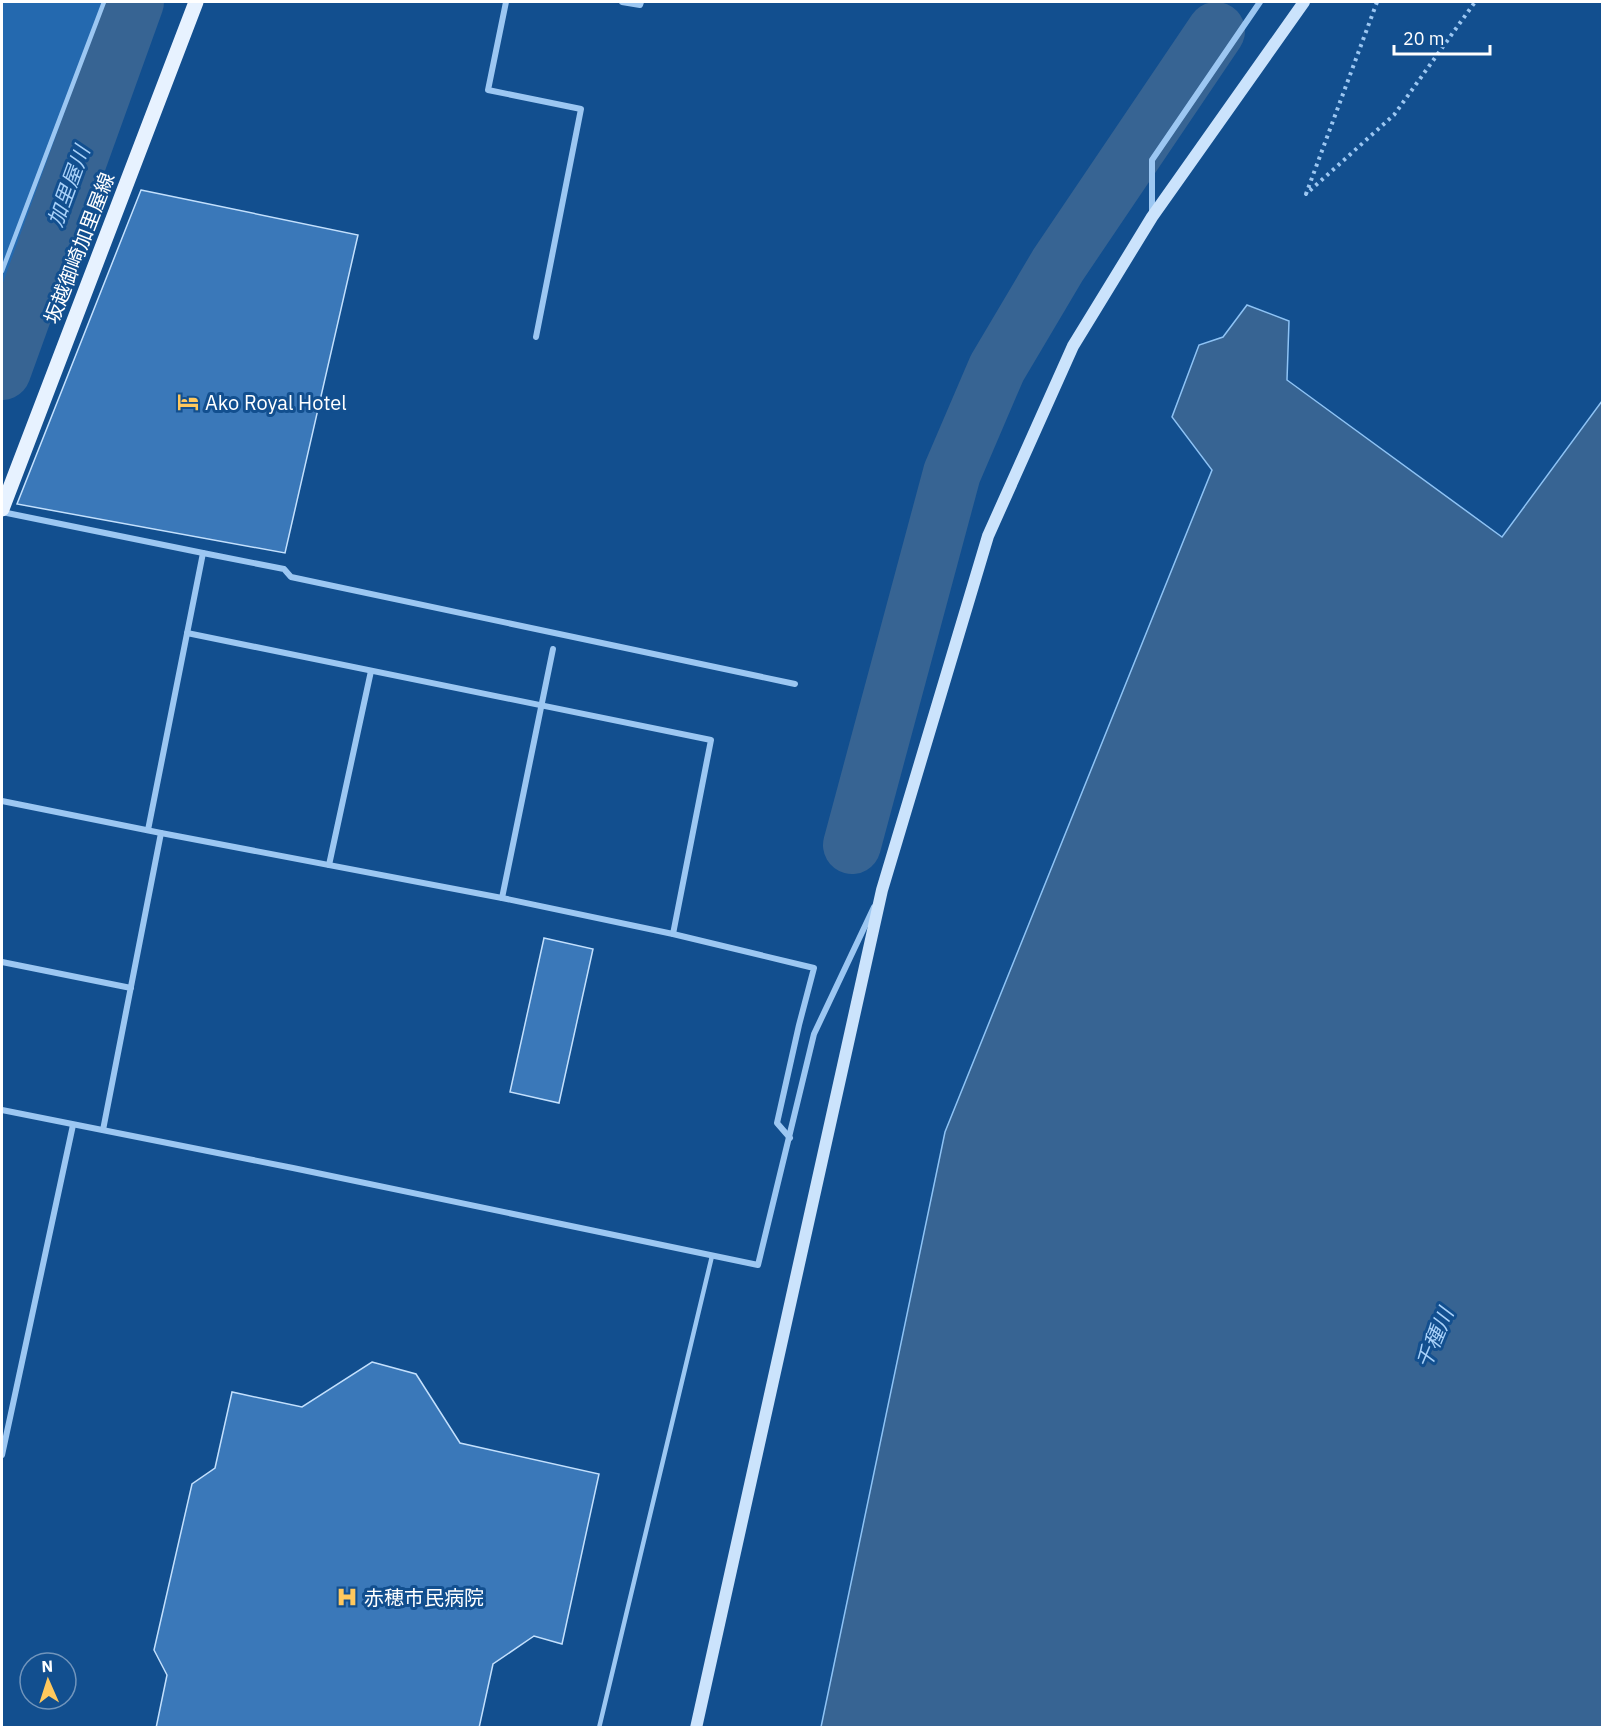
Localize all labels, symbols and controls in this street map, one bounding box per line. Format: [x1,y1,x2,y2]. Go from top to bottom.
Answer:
scale bar [1394,18,1490,56]
text: 20 m [1403,27,1445,50]
water label: 加里屋川 [40,140,96,230]
street label: 坂越御崎加里屋線 [38,168,120,328]
place label: Ako Royal Hotel [205,389,347,416]
hotel icon: Ako Royal Hotel [176,390,200,414]
water label: 千種川 [1409,1302,1460,1372]
place label: 赤穂市民病院 [364,1584,484,1611]
hospital icon: 赤穂市民病院 [335,1585,359,1609]
north arrow [18,1651,78,1711]
text: N [41,1656,54,1676]

